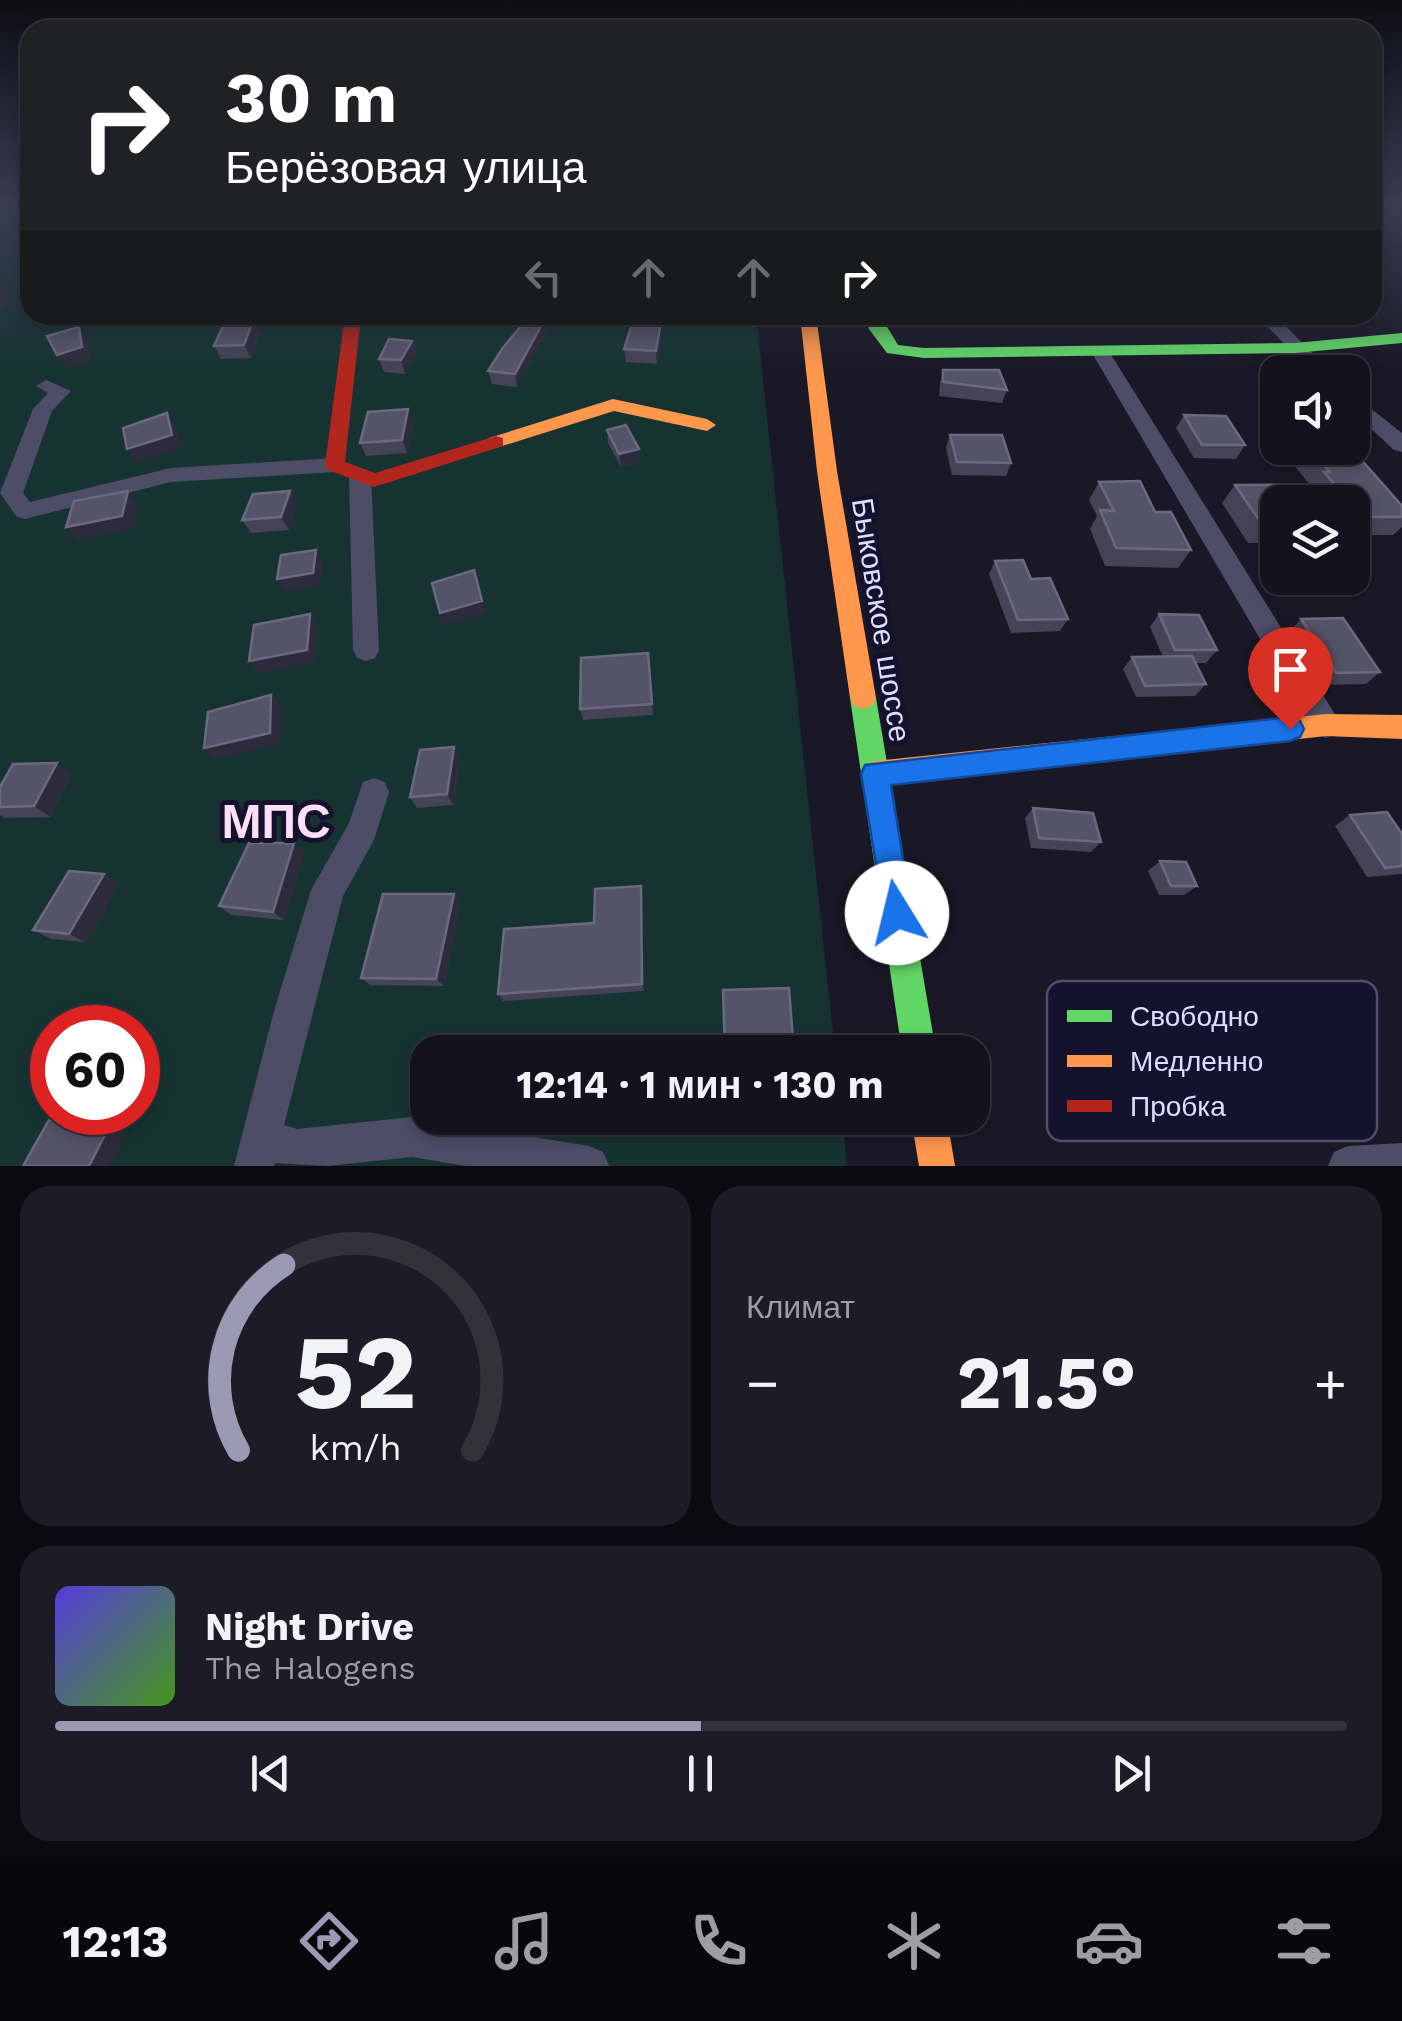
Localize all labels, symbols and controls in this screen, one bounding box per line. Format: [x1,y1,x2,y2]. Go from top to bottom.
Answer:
text: 30 m [225,57,397,139]
icon: right [60,60,190,190]
text: Берёзовая улица [225,141,587,194]
icon: left [516,250,571,305]
icon: ahead [621,250,676,305]
icon: ahead [726,250,781,305]
icon: right [831,250,886,305]
map controls [1260,355,1370,595]
button: sound [1260,355,1370,465]
button: layers [1260,485,1370,595]
street label: Быковское шоссе [845,495,918,744]
pin [1248,627,1333,730]
icon: arrive [1263,642,1318,697]
district label: МПС [221,793,331,850]
position arrow [845,861,949,965]
legend [1047,981,1377,1141]
text: Свободно [1130,1000,1259,1033]
speed limit sign: 60 [30,1005,160,1135]
text: Медленно [1130,1045,1263,1078]
text: 12:14 · 1 мин · 130 m [517,1063,883,1107]
text: Пробка [1130,1090,1226,1123]
text: Климат [746,1288,855,1326]
text: 52 [294,1311,417,1433]
text: 21.5° [957,1338,1136,1426]
text: − [746,1351,779,1415]
text: + [1314,1351,1347,1415]
text: km/h [309,1427,402,1469]
text: Night Drive [205,1605,414,1649]
text: The Halogens [205,1649,415,1687]
icon: previous [243,1746,298,1801]
icon: pause [673,1746,728,1801]
icon: next [1104,1746,1159,1801]
icon: directions [294,1906,364,1976]
icon: music [489,1906,559,1976]
icon: phone [684,1906,754,1976]
icon: climate [879,1906,949,1976]
icon: car [1074,1906,1144,1976]
icon: filters [1269,1906,1339,1976]
text: 12:13 [63,1915,168,1968]

